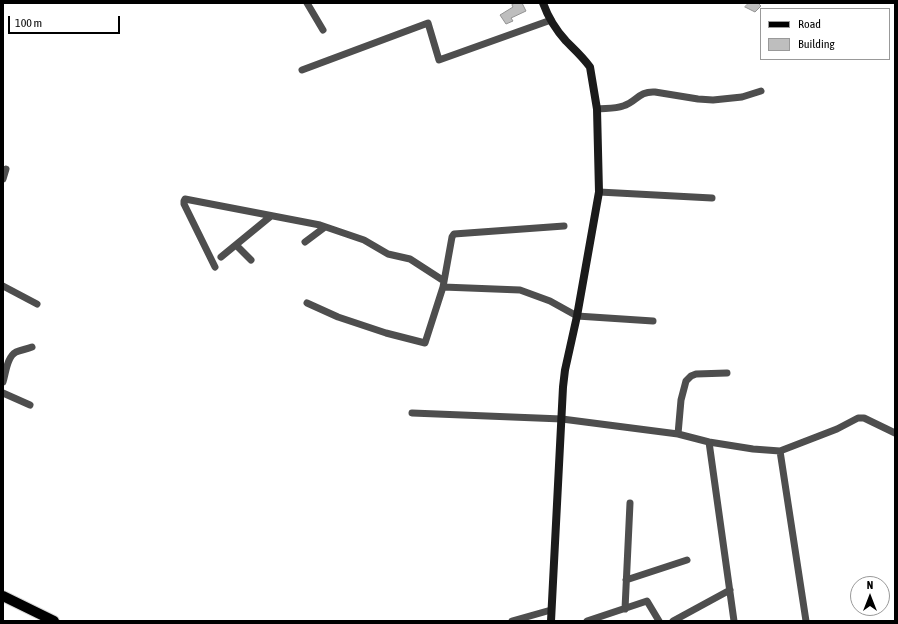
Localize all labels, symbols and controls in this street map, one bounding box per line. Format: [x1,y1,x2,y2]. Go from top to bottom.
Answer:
scale bar [10,8,122,34]
legend [760,8,890,60]
text: 100 m [15,16,42,30]
text: Road [798,17,821,31]
text: Building [798,37,835,51]
north arrow [850,576,890,616]
text: N [867,579,873,591]

